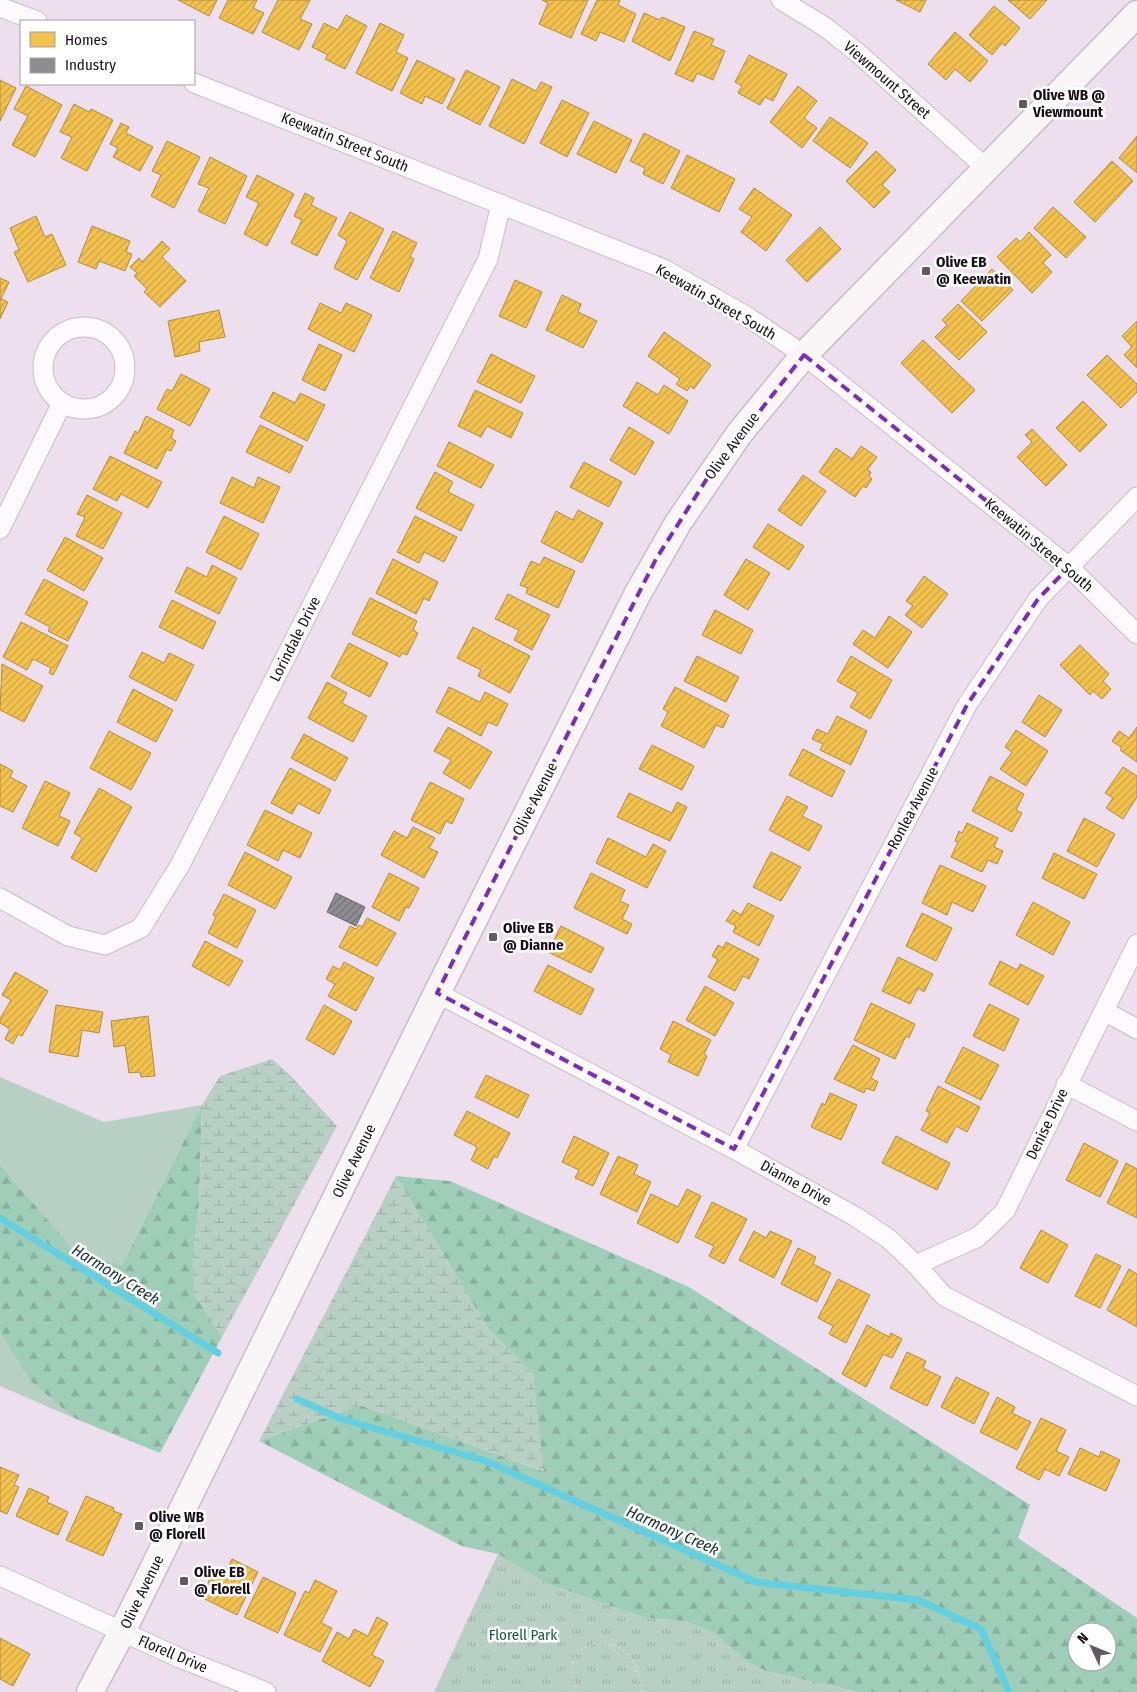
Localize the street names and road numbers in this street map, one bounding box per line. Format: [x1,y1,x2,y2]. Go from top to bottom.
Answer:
street label: Viewmount Street [840,37,934,123]
street label: Keewatin Street South [279,108,411,176]
street label: Keewatin Street South [653,260,779,344]
street label: Olive Avenue [701,409,763,483]
street label: Keewatin Street South [981,494,1097,596]
street label: Lorindale Drive [266,594,324,684]
street label: Olive Avenue [509,759,561,839]
street label: Ronlea Avenue [884,764,942,852]
street label: Denise Drive [1022,1085,1072,1163]
street label: Olive Avenue [328,1121,380,1201]
street label: Dianne Drive [757,1156,835,1210]
street label: Olive Avenue [116,1552,168,1632]
street label: Florell Drive [136,1631,210,1677]

